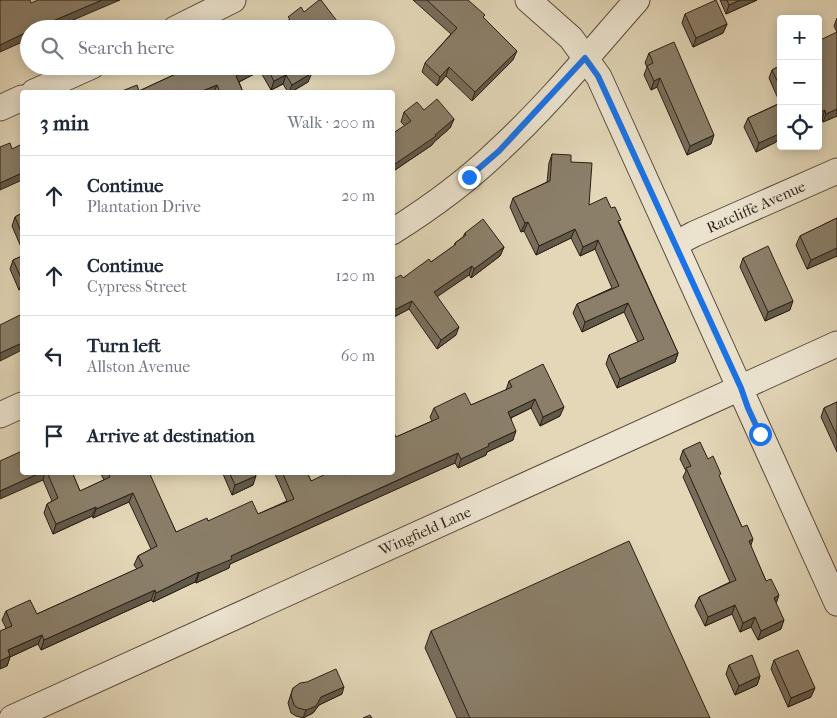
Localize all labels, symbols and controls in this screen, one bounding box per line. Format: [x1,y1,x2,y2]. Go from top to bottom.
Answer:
map controls [777,15,822,150]
button: + [777,15,822,60]
search box [20,20,395,75]
icon: search [38,34,66,62]
text: Search here [78,37,174,59]
button: − [777,60,822,105]
button: locate [777,105,822,150]
text: 3 min [40,111,89,135]
text: Walk · 200 m [288,113,375,132]
route end [458,166,481,189]
text: Continue [87,175,163,197]
street label: Ratcliffe Avenue [704,177,809,237]
icon: ahead [40,182,68,210]
text: 20 m [341,186,375,205]
text: Plantation Drive [87,197,201,216]
text: Continue [87,255,163,277]
icon: ahead [40,262,68,290]
text: 120 m [336,266,375,285]
text: Cypress Street [87,277,187,296]
text: Turn left [87,335,161,357]
icon: left [40,342,68,370]
text: 60 m [341,346,375,365]
text: Allston Avenue [87,357,190,376]
icon: arrive [40,422,68,450]
route start [749,423,772,446]
text: Arrive at destination [87,425,255,447]
street label: Wingfield Lane [375,502,474,560]

